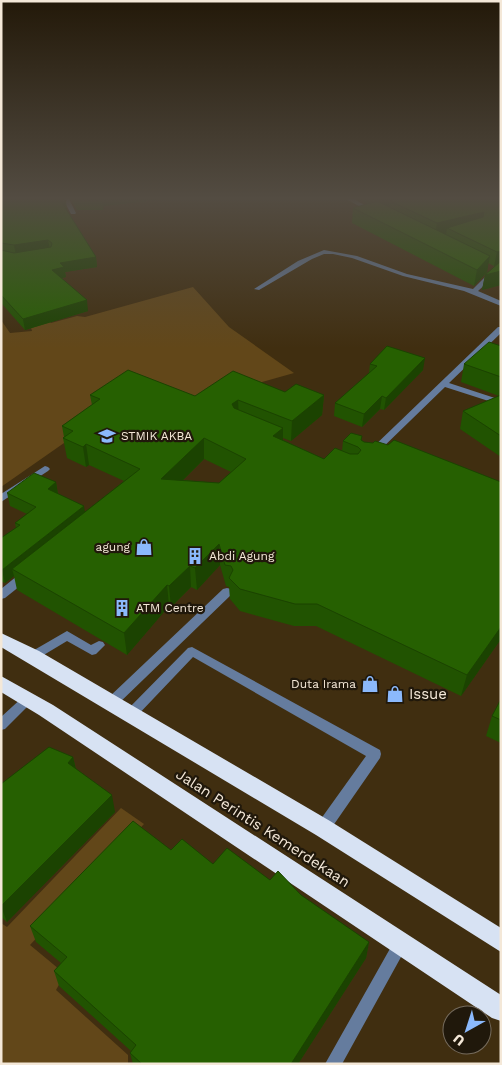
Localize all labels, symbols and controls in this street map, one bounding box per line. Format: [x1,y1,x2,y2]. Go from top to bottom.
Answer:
school or university icon: STMIK AKBA [97,426,117,446]
place label: STMIK AKBA [121,429,192,443]
shop icon: agung [134,537,154,557]
place label: agung [96,540,131,554]
building icon: Abdi Agung [185,546,205,566]
place label: Abdi Agung [209,549,275,563]
building icon: ATM Centre [112,598,132,618]
place label: ATM Centre [136,601,204,615]
shop icon: Duta Irama [360,674,380,694]
place label: Duta Irama [291,677,356,691]
shop icon: Issue [385,684,405,704]
place label: Issue [409,685,447,703]
street label: Jalan Perintis Kemerdekaan [173,765,353,891]
north arrow [442,1005,492,1055]
text: U [450,1031,468,1049]

